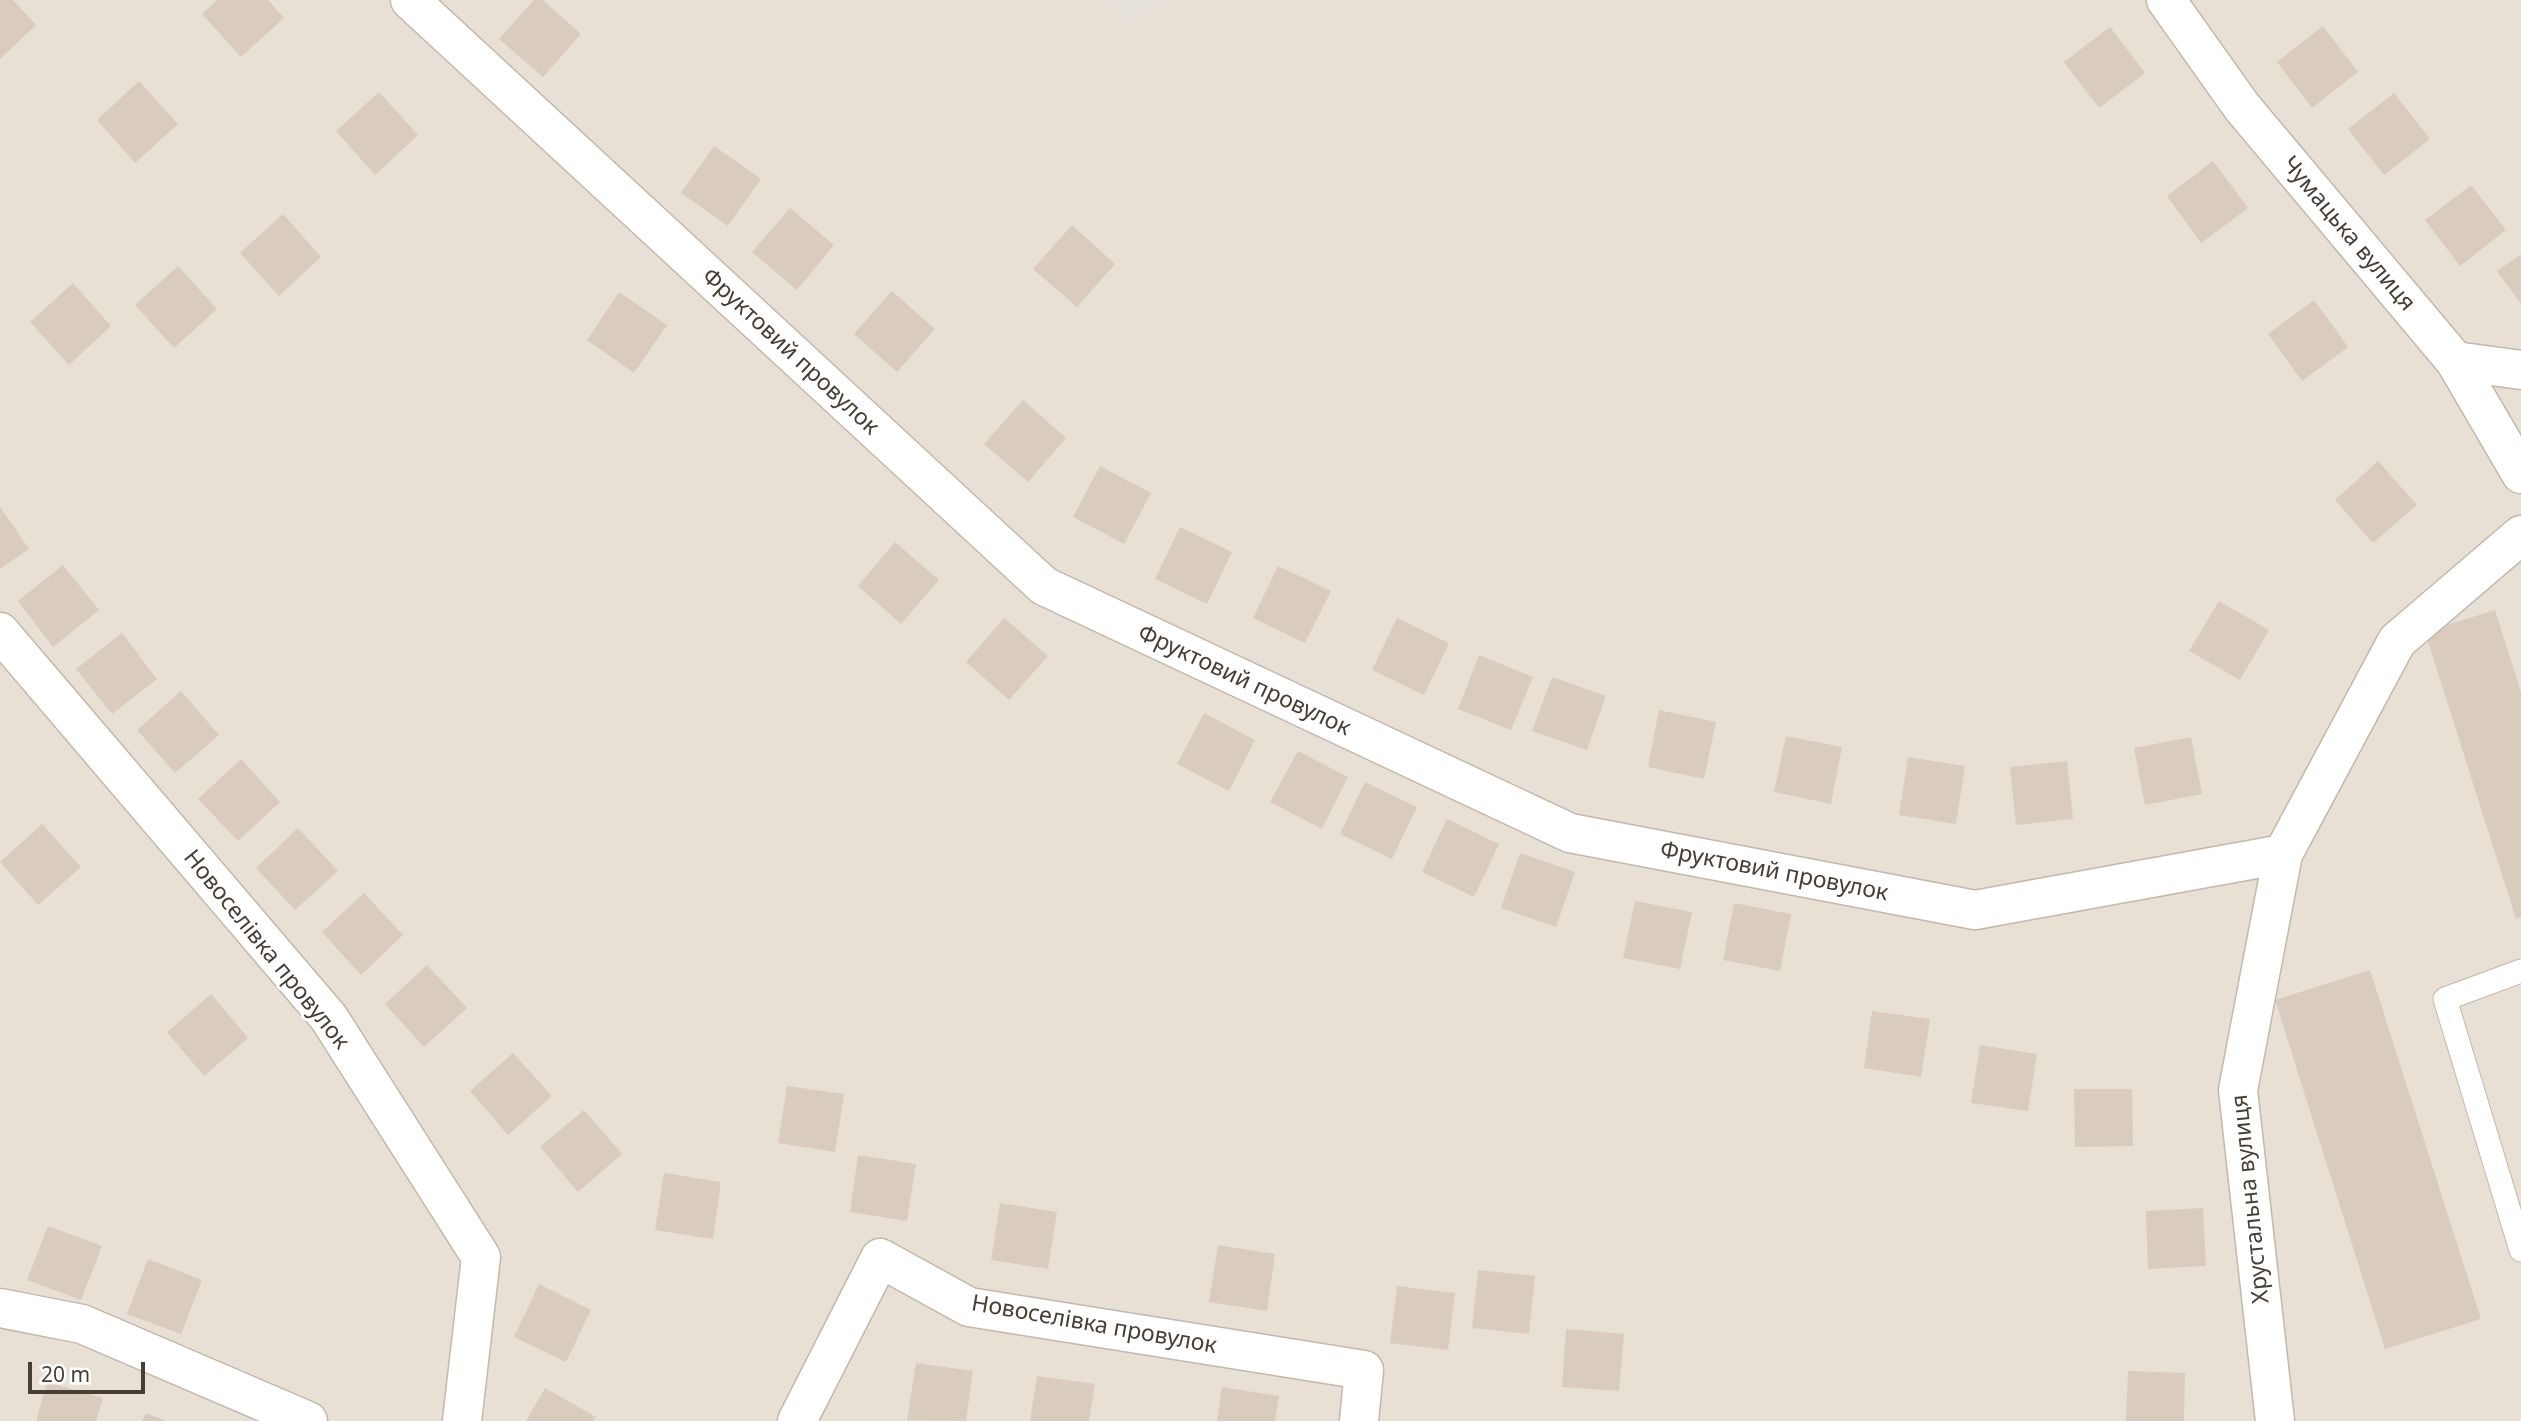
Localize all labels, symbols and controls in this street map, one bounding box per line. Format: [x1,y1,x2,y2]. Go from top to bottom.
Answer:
street label: Чумацька вулиця [2275,151,2421,317]
street label: Фруктовий провулок [696,263,884,441]
street label: Фруктовий провулок [1133,619,1355,743]
street label: Фруктовий провулок [1658,836,1890,908]
street label: Новоселівка провулок [177,845,355,1055]
street label: Хрустальна вулиця [2226,1093,2276,1305]
street label: Новоселівка провулок [969,1290,1219,1360]
scale bar [32,1348,149,1392]
text: 20 m [41,1360,90,1388]

